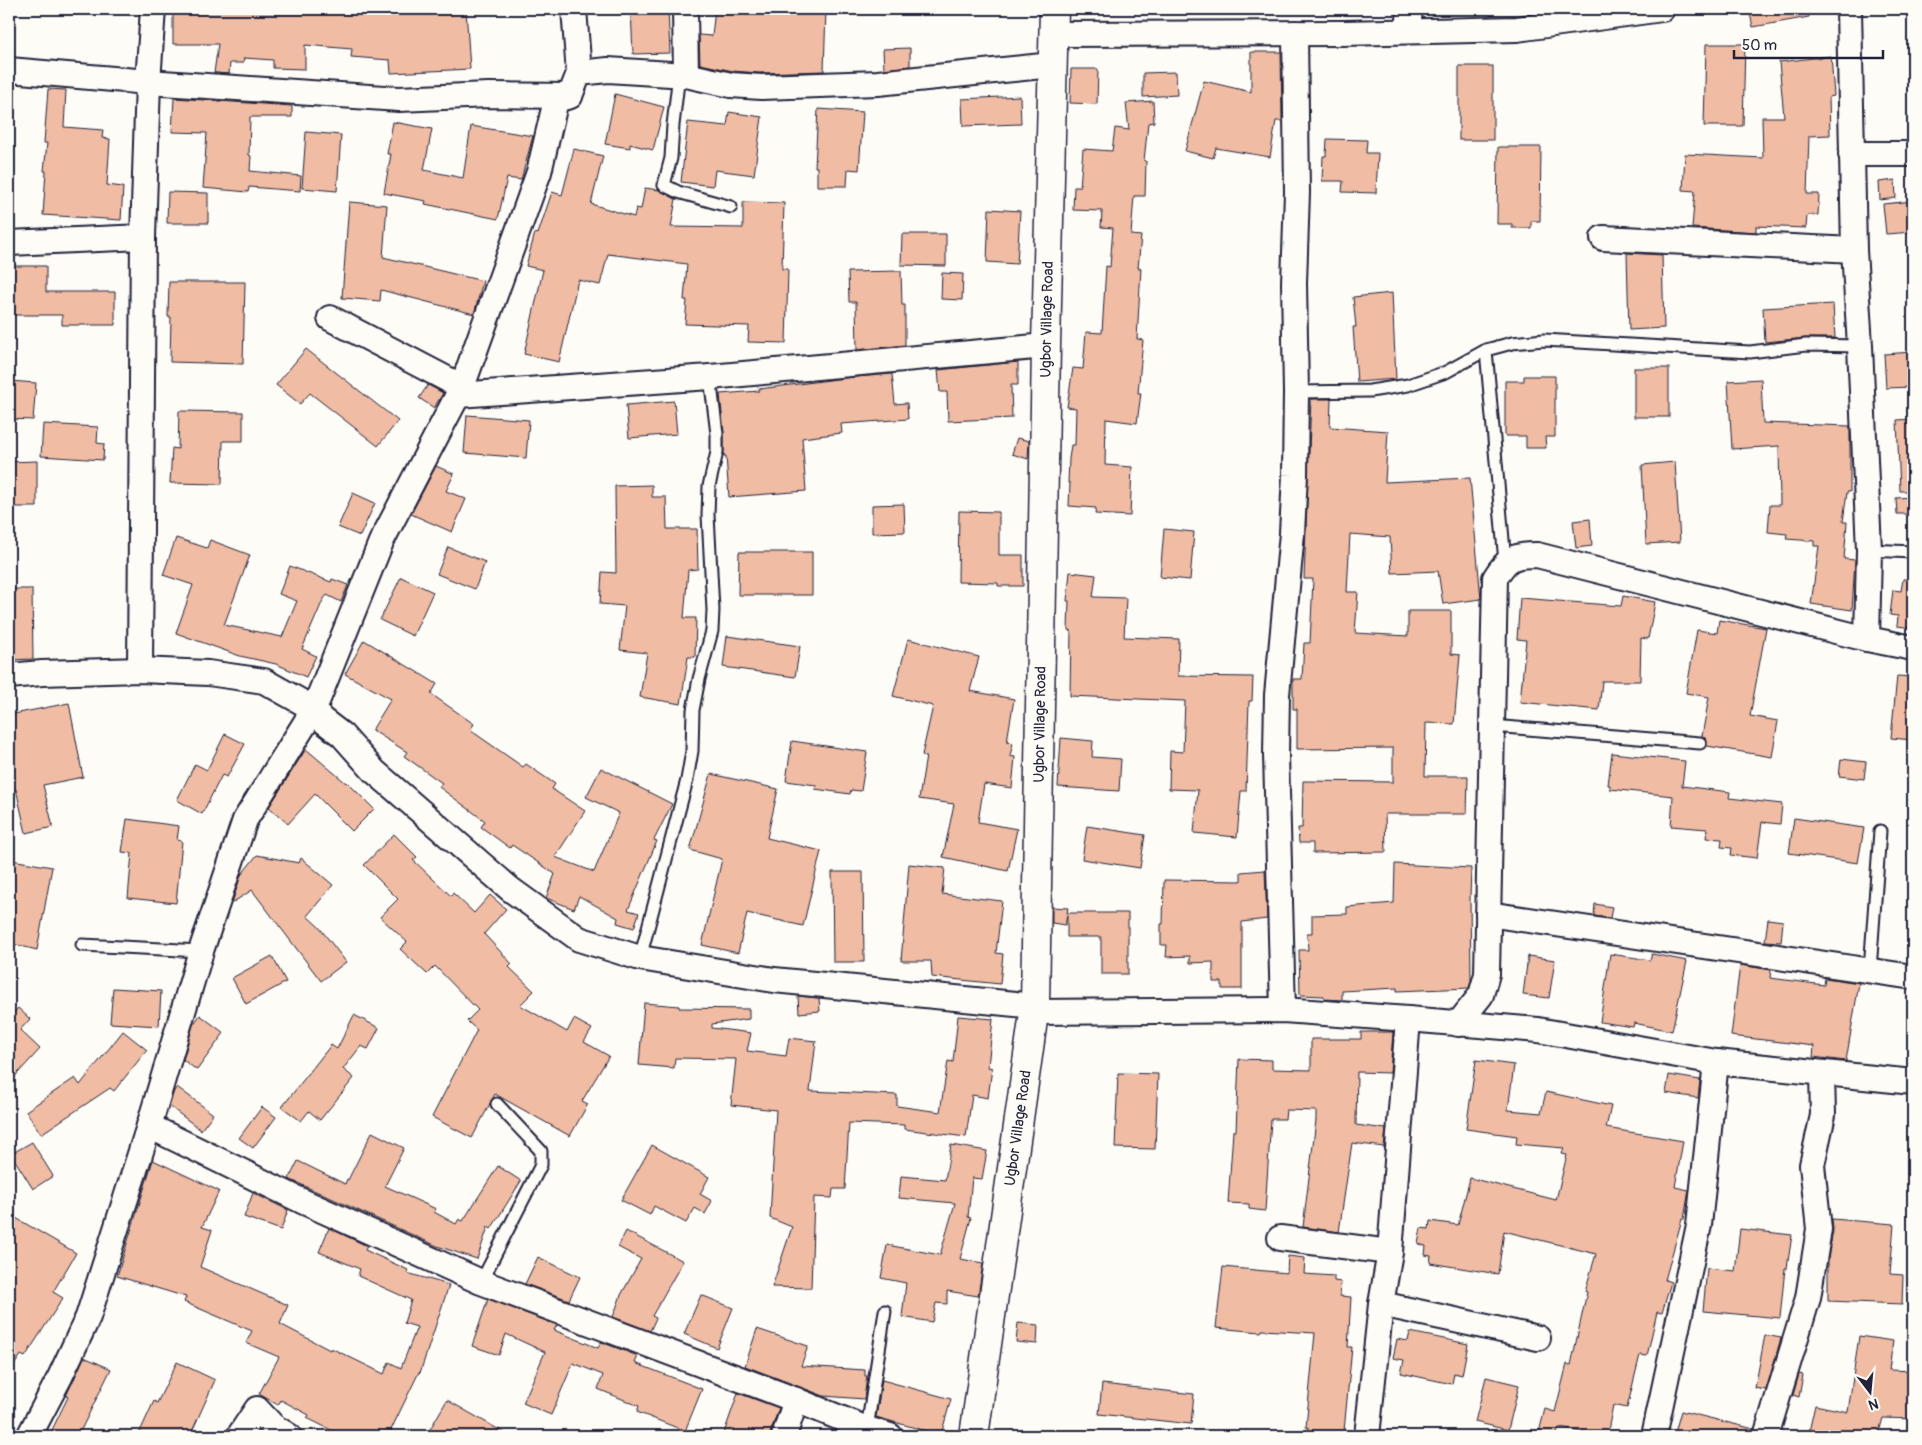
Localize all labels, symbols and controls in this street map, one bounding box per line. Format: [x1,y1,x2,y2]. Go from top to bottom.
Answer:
scale bar [1734,28,1883,60]
text: 50 m [1742,36,1777,55]
street label: Ugbor Village Road [1036,261,1058,378]
street label: Ugbor Village Road [1030,666,1051,783]
street label: Ugbor Village Road [1001,1069,1036,1187]
north arrow [1844,1368,1894,1418]
text: N [1867,1395,1880,1413]

